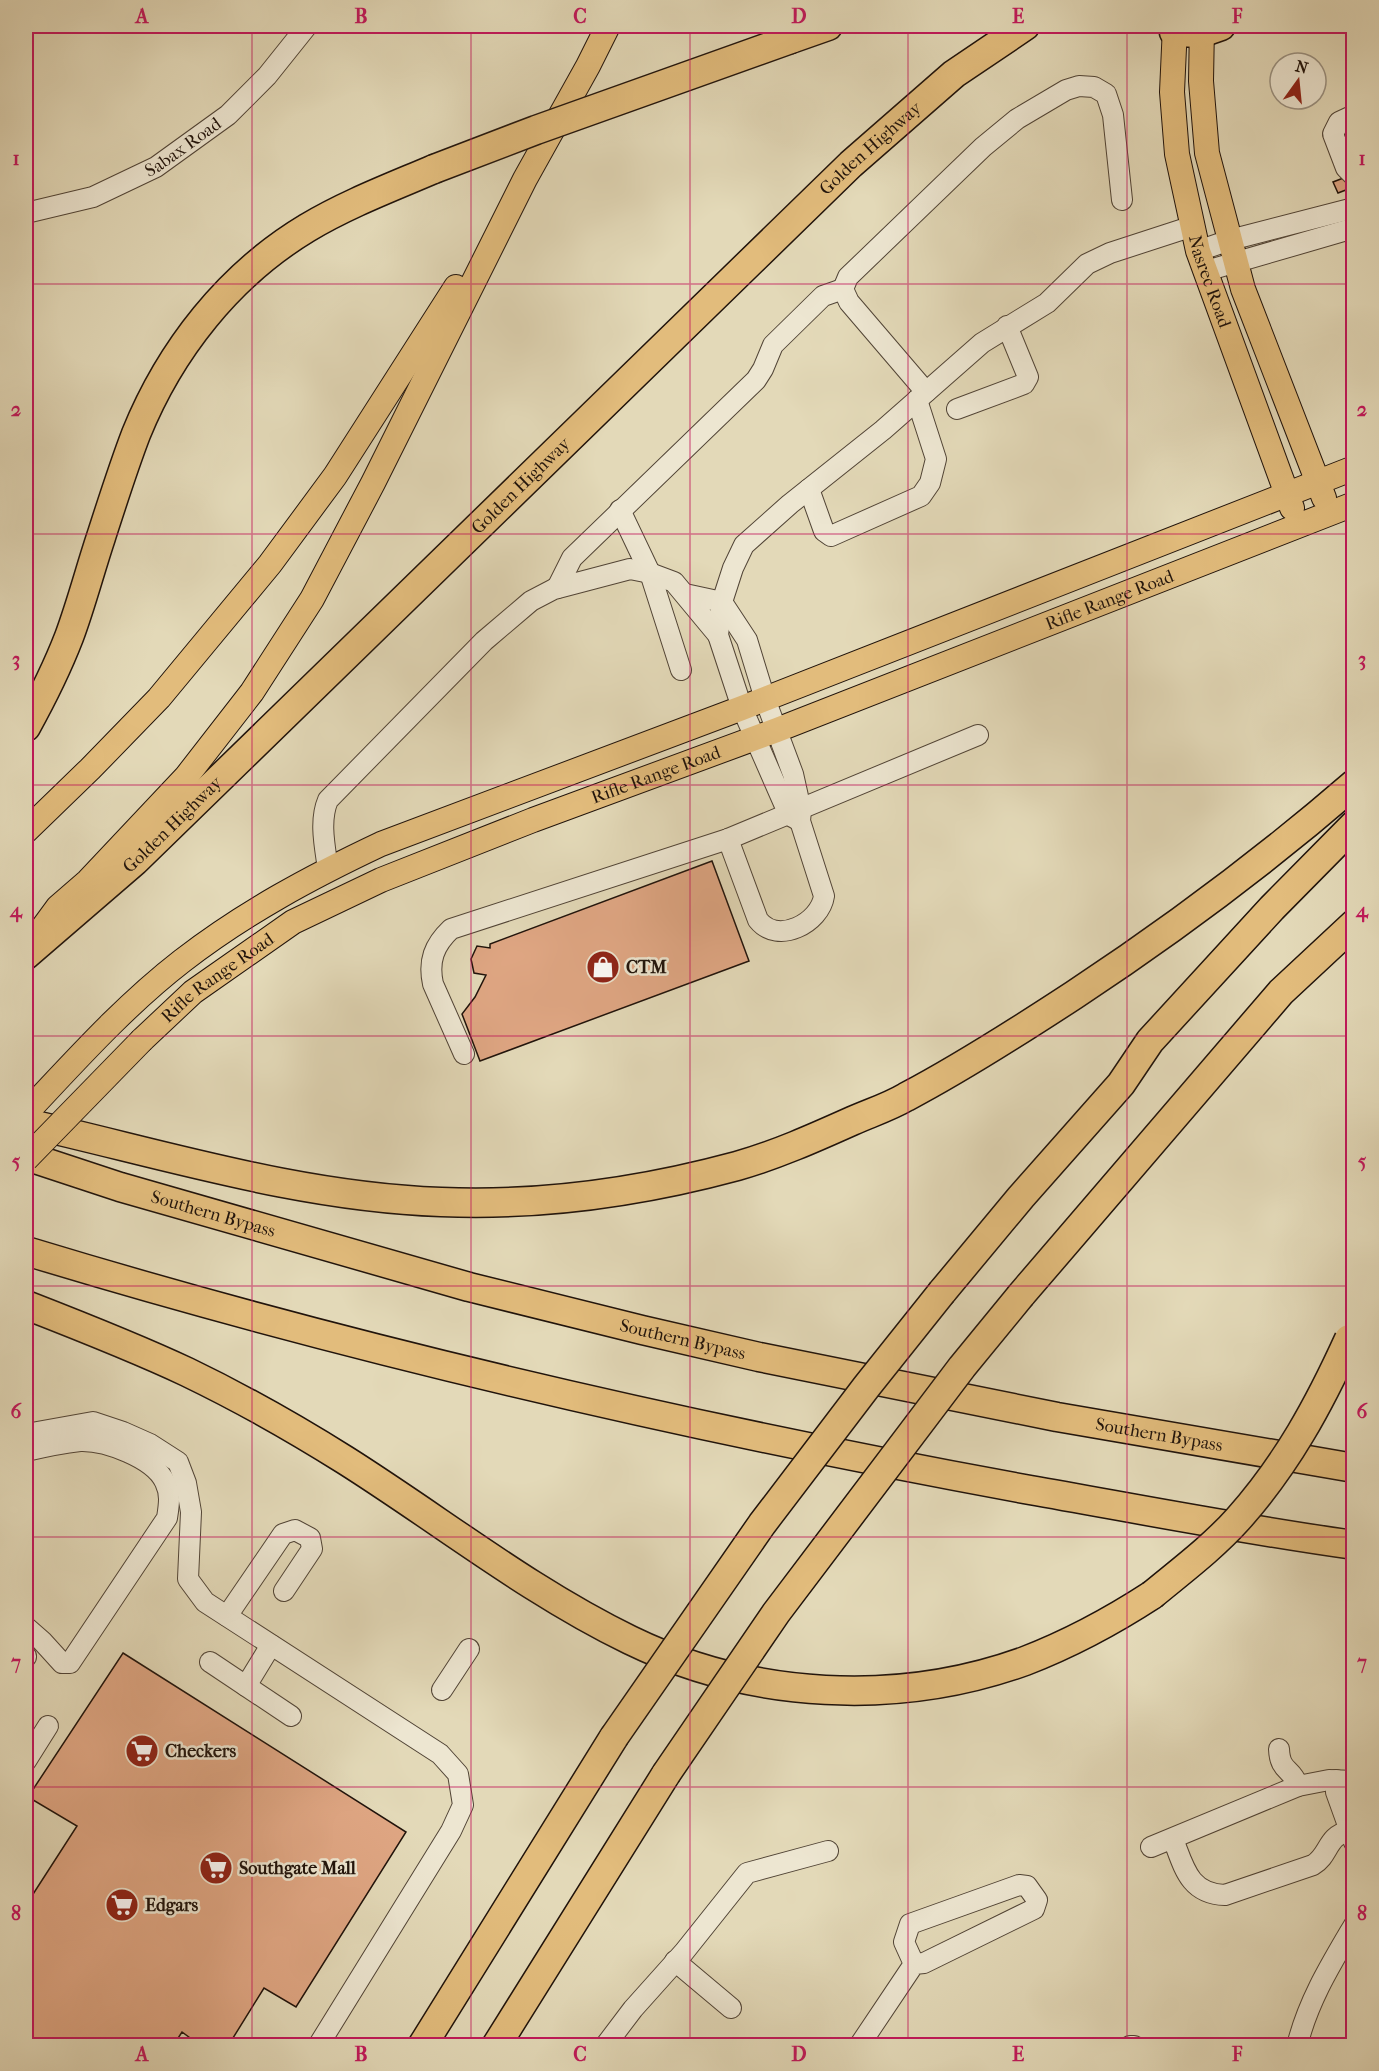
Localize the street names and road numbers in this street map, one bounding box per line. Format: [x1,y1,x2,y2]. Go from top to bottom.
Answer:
street label: Golden Highway [815,97,927,200]
street label: Sabax Road [142,113,226,182]
street label: Nasrec Road [1184,233,1235,331]
street label: Golden Highway [467,432,576,539]
street label: Rifle Range Road [1042,566,1177,635]
street label: Rifle Range Road [589,742,724,809]
street label: Golden Highway [119,771,227,878]
street label: Rifle Range Road [157,929,278,1027]
street label: Southern Bypass [148,1186,278,1242]
street label: Southern Bypass [617,1315,748,1365]
street label: Southern Bypass [1094,1414,1225,1456]

